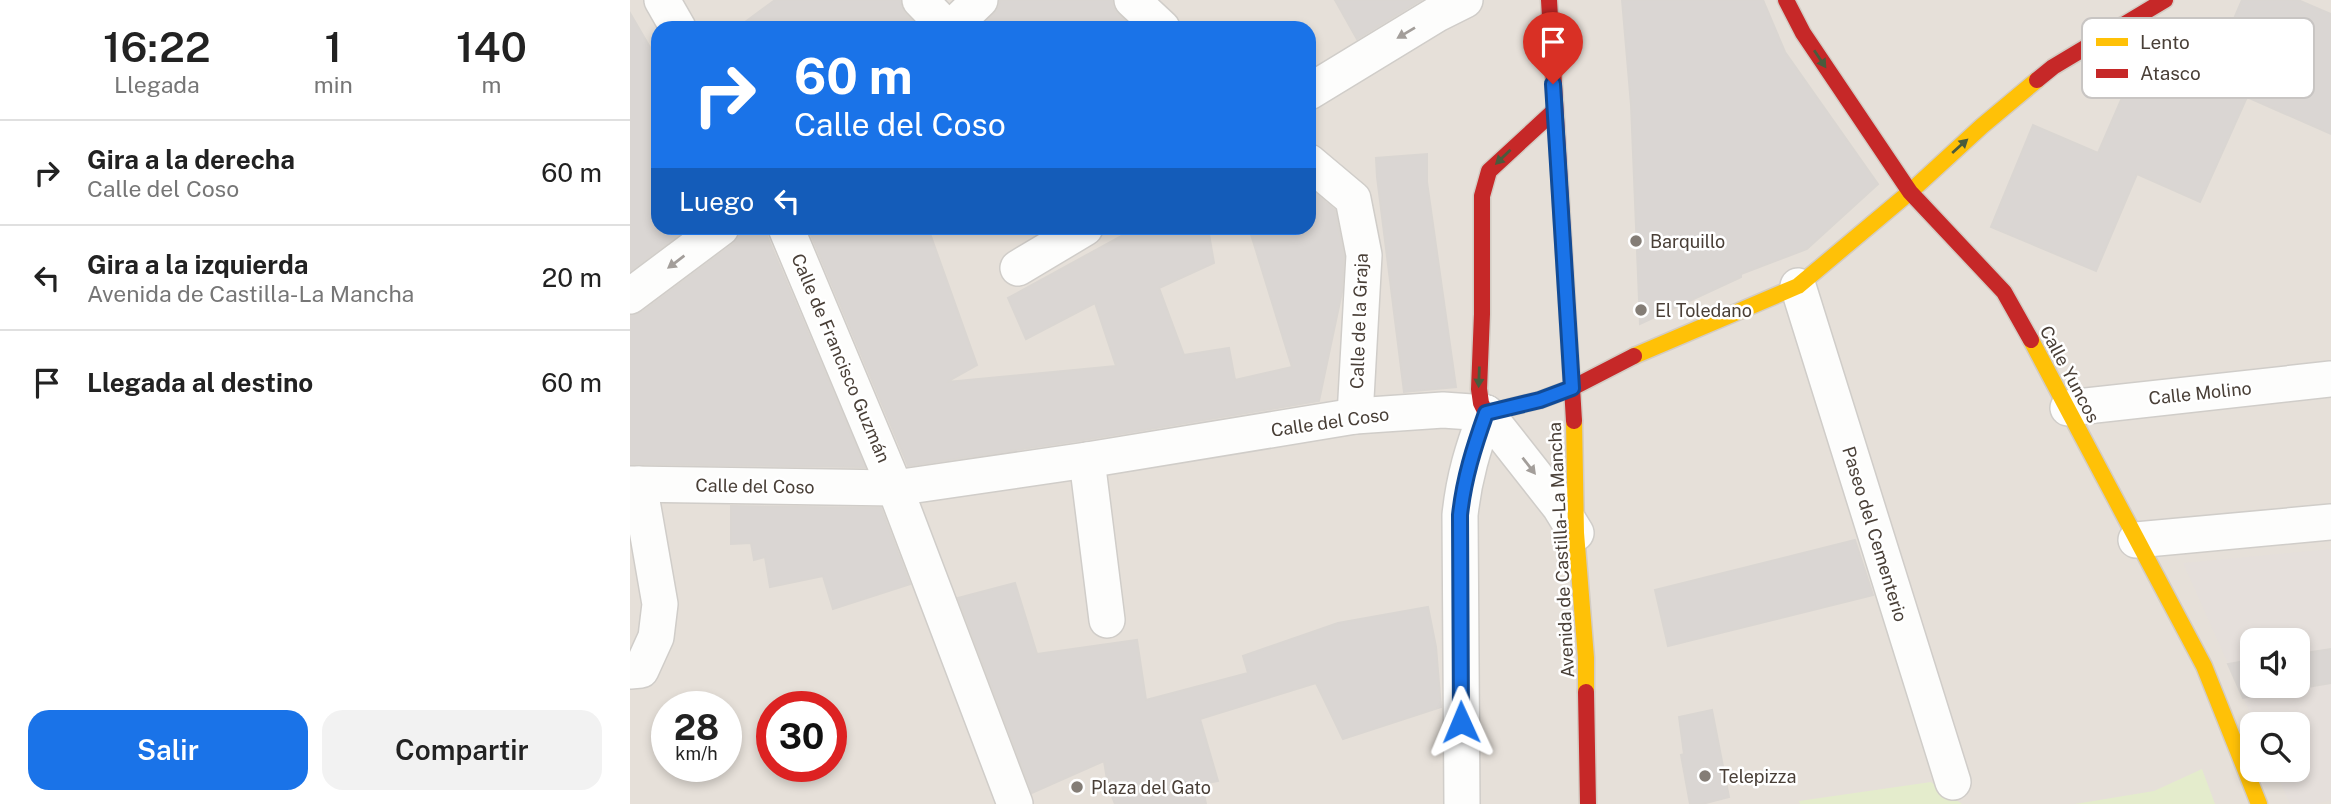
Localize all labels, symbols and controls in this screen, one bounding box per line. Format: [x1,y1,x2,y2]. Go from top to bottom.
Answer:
pin [1523,12.0,1583,84]
legend [2082,18,2314,98]
text: 16:22 [103,22,211,71]
text: 1 [325,22,342,71]
text: 140 [456,22,527,71]
icon: arrive [1534,23,1572,61]
one-way arrow [1396,27,1415,39]
text: Lento [2140,31,2190,53]
text: 60 m [794,47,913,105]
icon: right [679,49,770,140]
one-way arrow [1813,50,1827,68]
text: Atasco [2140,62,2201,84]
text: Llegada [114,71,200,98]
text: min [314,71,353,98]
text: m [481,71,501,98]
text: Calle del Coso [794,106,1006,143]
one-way arrow [1951,138,1969,154]
text: Gira a la derecha [87,144,295,175]
one-way arrow [1495,148,1512,164]
icon: right [28,154,66,192]
text: 60 m [541,157,602,188]
text: Calle del Coso [87,175,239,202]
icon: left [768,182,806,220]
text: Luego [679,186,754,217]
place label: Barquillo [1650,231,1725,252]
marker: Barquillo [1628,233,1644,249]
text: Gira a la izquierda [87,249,309,280]
street label: Calle de Francisco Guzmán [787,250,895,466]
street label: Calle de la Graja [1346,253,1372,389]
one-way arrow [667,254,685,269]
icon: left [28,259,66,297]
text: 20 m [542,262,602,293]
text: Avenida de Castilla-La Mancha [87,280,414,307]
place label: El Toledano [1655,300,1752,321]
marker: El Toledano [1633,302,1649,318]
street label: Calle Yuncos [2036,322,2104,426]
icon: arrive [28,364,66,402]
text: Llegada al destino [87,367,313,398]
text: 60 m [541,367,602,398]
one-way arrow [1474,367,1485,389]
street label: Calle Molino [2148,377,2252,409]
street label: Calle del Coso [1270,403,1390,441]
street label: Avenida de Castilla-La Mancha [1544,422,1578,678]
street label: Paseo del Cementerio [1838,444,1912,624]
one-way arrow [1521,457,1536,475]
street label: Calle del Coso [695,474,815,498]
map controls [2240,628,2310,782]
button: sound [2240,628,2310,698]
position arrow [1424,685,1498,759]
speed limit sign: 30 [756,691,847,782]
text: 28 [674,707,719,748]
button: Salir [28,710,308,790]
button: Compartir [322,710,602,790]
button: search [2240,712,2310,782]
text: km/h [675,743,718,764]
place label: Telepizza [1719,766,1797,787]
marker: Telepizza [1697,768,1713,784]
place label: Plaza del Gato [1091,777,1211,798]
marker: Plaza del Gato [1069,779,1085,795]

